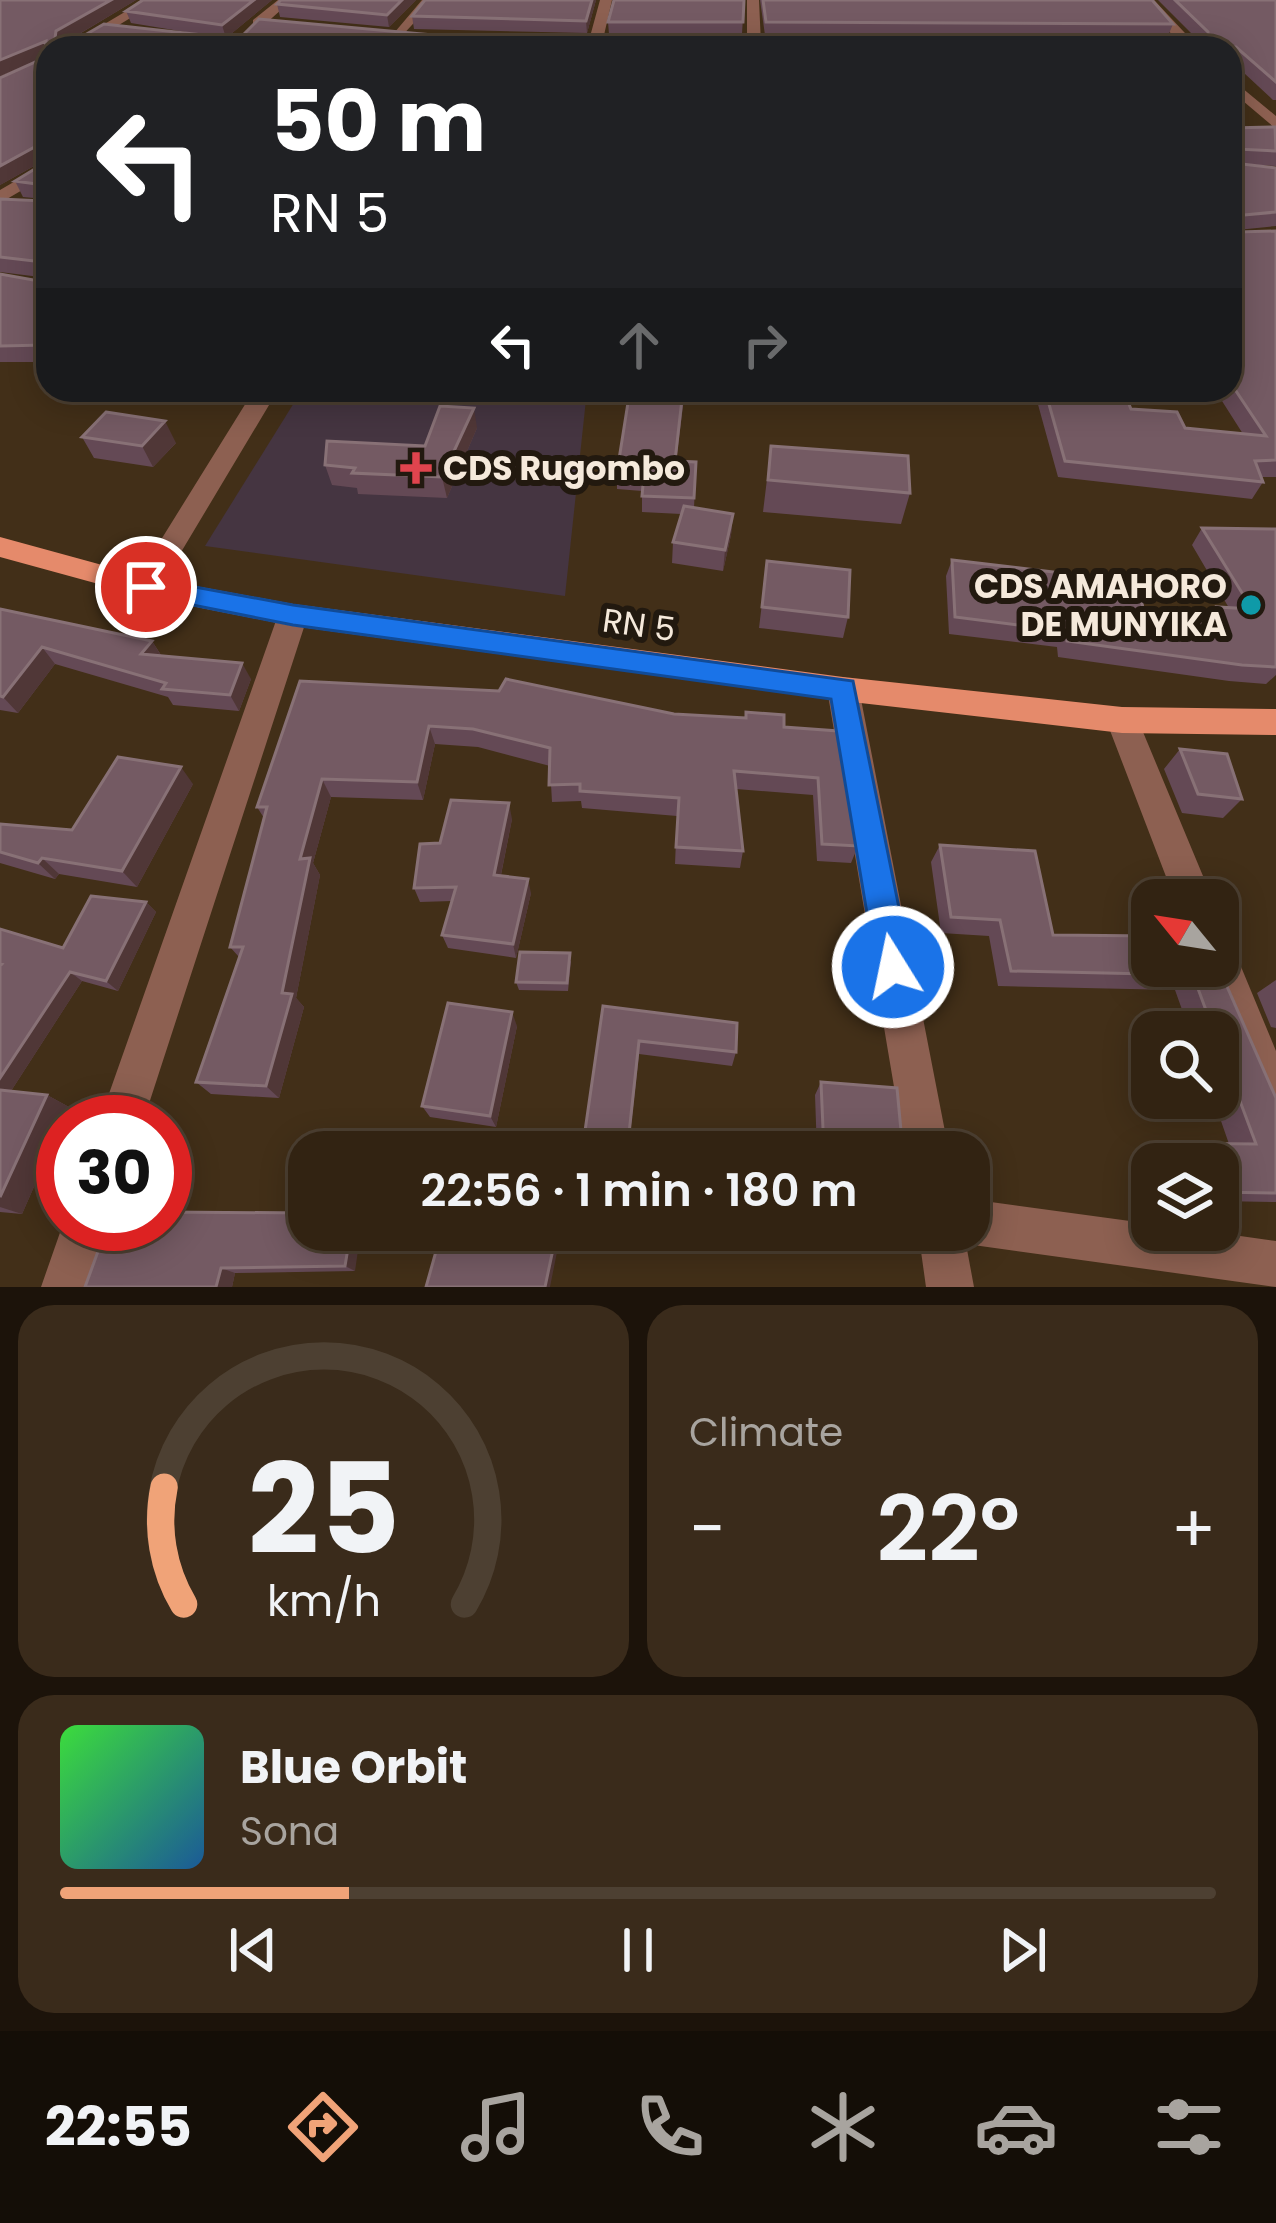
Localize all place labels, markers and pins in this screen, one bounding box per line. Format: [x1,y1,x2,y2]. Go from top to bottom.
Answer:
place label: CDS Rugombo [443,445,685,492]
marker: CDS Rugombo [400,452,432,484]
pin [95,536,197,638]
place label: CDS AMAHORO DE MUNYIKA [974,563,1227,648]
marker: CDS AMAHORO DE MUNYIKA [1238,592,1264,618]

